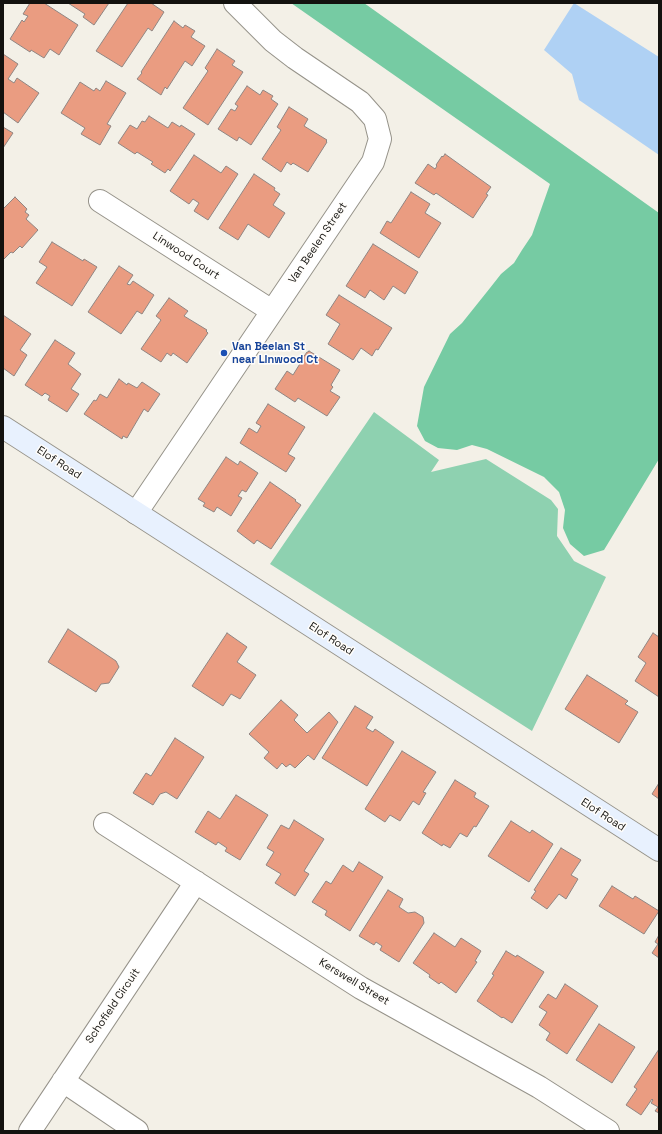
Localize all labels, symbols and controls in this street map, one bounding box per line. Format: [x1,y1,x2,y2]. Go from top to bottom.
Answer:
street label: Van Beelen Street [286,200,350,286]
street label: Linwood Court [150,229,222,283]
place label: Van Beelan St near Linwood Ct [232,340,318,366]
marker: Van Beelan St near Linwood Ct [219,348,229,358]
street label: Elof Road [34,444,84,482]
street label: Elof Road [306,620,356,658]
street label: Elof Road [578,796,628,834]
street label: Kerswell Street [316,956,392,1008]
street label: Schofield Circuit [83,966,143,1046]

